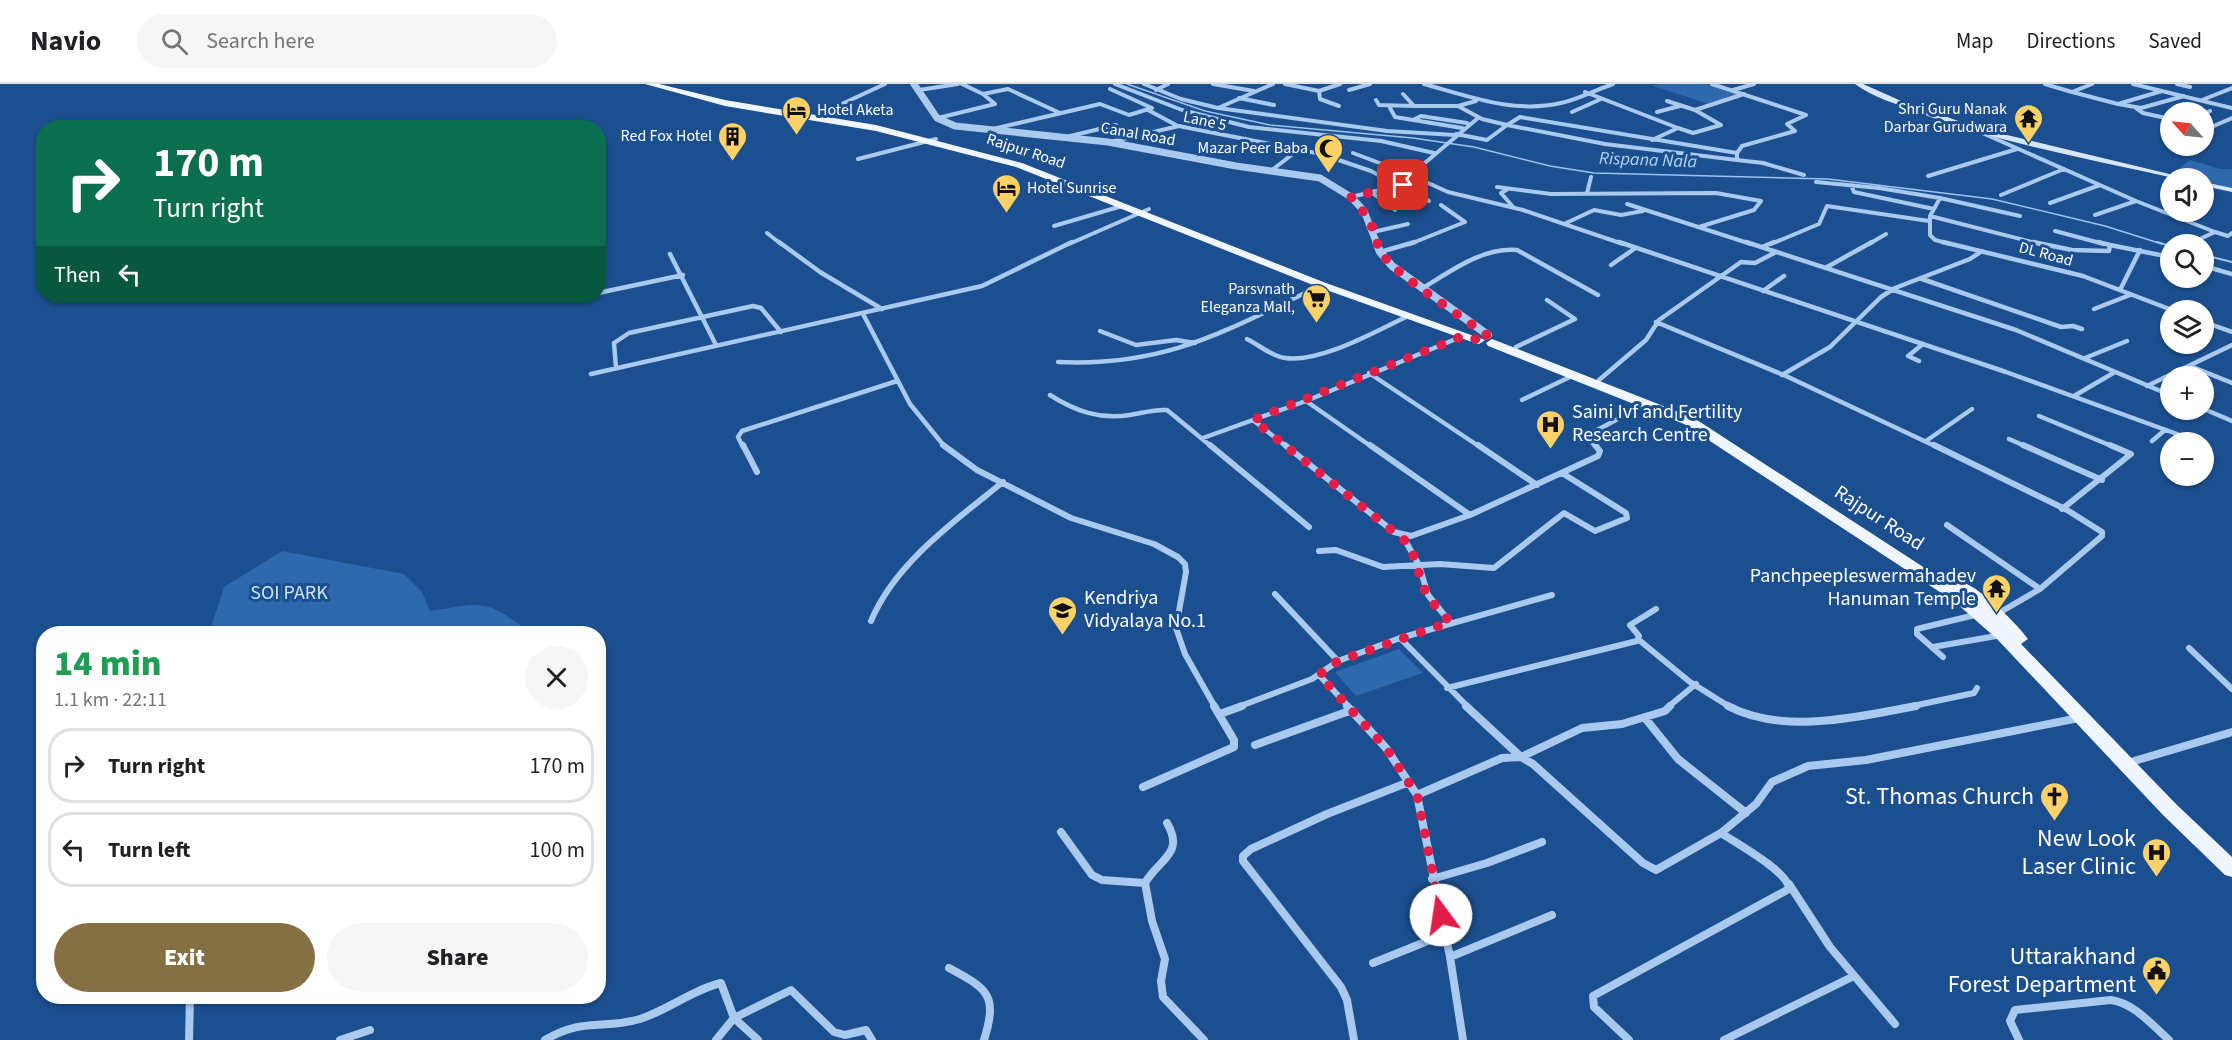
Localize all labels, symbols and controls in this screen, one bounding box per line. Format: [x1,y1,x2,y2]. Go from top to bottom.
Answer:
search box [137,14,557,68]
text: Navio [30,21,101,61]
icon: search [158,25,191,58]
text: Search here [206,25,315,57]
text: Map [1956,26,1994,56]
text: Directions [2027,26,2115,56]
text: Saved [2148,26,2202,56]
hotel icon: Hotel Aketa [780,94,812,136]
place label: Shri Guru Nanak Darbar Gurudwara [1884,98,2007,138]
place label: Hotel Aketa [817,99,893,121]
temple icon: Shri Guru Nanak Darbar Gurudwara [2012,102,2044,144]
north arrow [2160,102,2214,156]
map controls [2160,102,2214,486]
street label: Lane 5 [1181,106,1229,136]
street label: Canal Road [1099,117,1177,151]
building icon: Red Fox Hotel [717,120,749,162]
place label: Red Fox Hotel [621,125,712,147]
street label: Rajpur Road [984,128,1068,174]
mosque icon: Mazar Peer Baba [1313,132,1345,174]
text: 170 m [153,133,264,193]
place label: Mazar Peer Baba [1198,137,1308,159]
icon: right [54,144,132,222]
water label: Rispana Nala [1598,146,1698,174]
pin [1377,159,1428,210]
icon: arrive [1386,168,1419,201]
button: sound [2160,168,2214,222]
hotel icon: Hotel Sunrise [990,172,1022,214]
place label: Hotel Sunrise [1027,177,1116,199]
text: Turn right [153,189,264,228]
button: search [2160,234,2214,288]
street label: DL Road [2017,236,2075,272]
icon: left [113,258,146,291]
text: Then [54,259,101,291]
place label: Parsvnath Eleganza Mall, [1201,278,1295,318]
supermarket icon: Parsvnath Eleganza Mall, [1300,282,1332,324]
button: layers [2160,300,2214,354]
button: + [2160,366,2214,420]
place label: Saini Ivf and Fertility Research Centre [1572,398,1743,449]
hospital icon: Saini Ivf and Fertility Research Centre [1535,408,1567,450]
button: − [2160,432,2214,486]
street label: Rajpur Road [1829,478,1929,558]
place label: Panchpeepleswermahadev Hanuman Temple [1750,562,1977,613]
temple icon: Panchpeepleswermahadev Hanuman Temple [1981,572,2013,614]
park label: SOI PARK [250,579,328,607]
place label: Kendriya Vidyalaya No.1 [1084,584,1206,635]
school or university icon: Kendriya Vidyalaya No.1 [1047,594,1079,636]
text: 14 min [54,638,162,689]
button: close [525,646,588,709]
text: 1.1 km · 22:11 [54,686,167,714]
icon: right [57,749,90,782]
text: Turn right [108,750,205,782]
text: 170 m [530,750,585,782]
place label: St. Thomas Church [1845,779,2034,814]
church icon: St. Thomas Church [2039,780,2071,822]
place label: New Look Laser Clinic [2021,821,2136,884]
icon: left [57,833,90,866]
text: Turn left [108,834,190,866]
text: 100 m [530,834,585,866]
hospital icon: New Look Laser Clinic [2141,836,2173,878]
position arrow [1409,883,1473,947]
button: Exit [54,923,315,992]
button: Share [327,923,588,992]
place label: Uttarakhand Forest Department [1948,939,2136,1002]
public building icon: Uttarakhand Forest Department [2141,954,2173,996]

